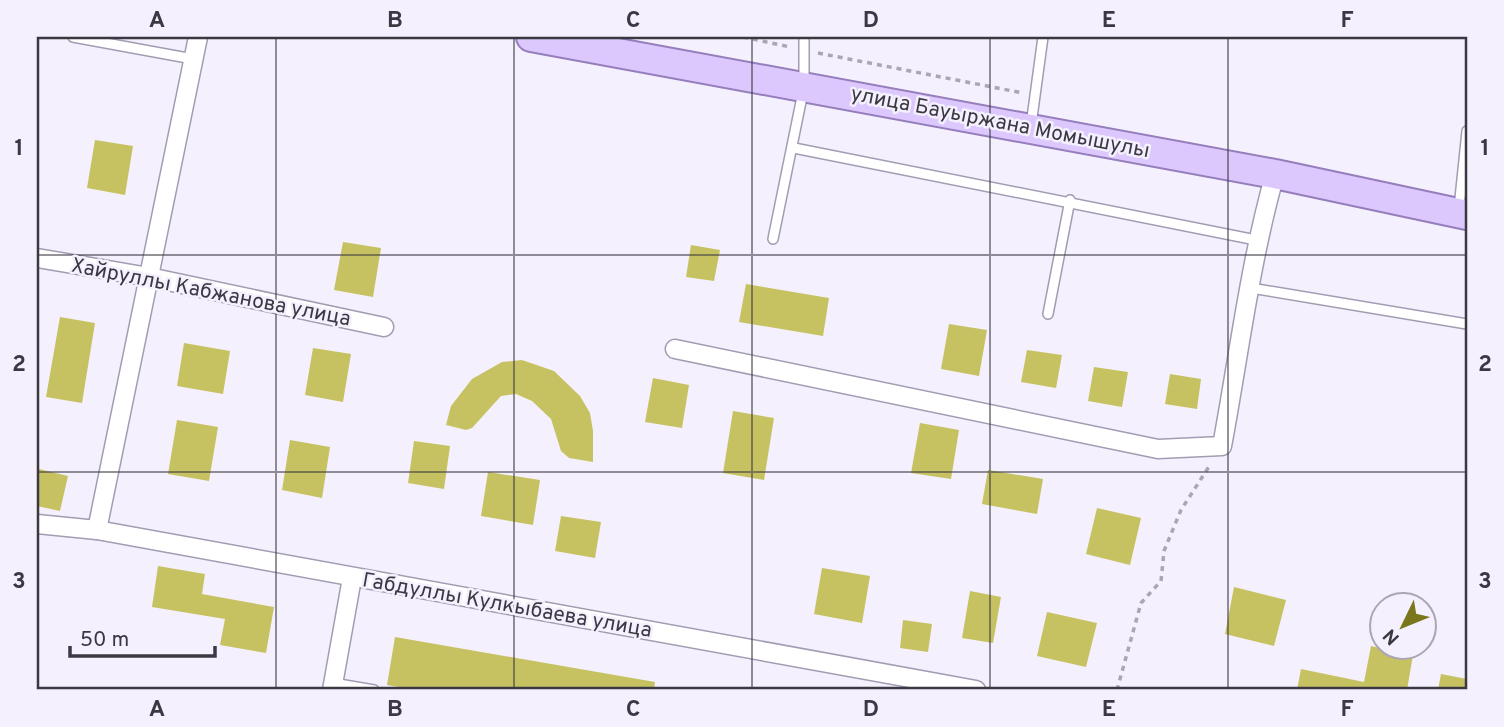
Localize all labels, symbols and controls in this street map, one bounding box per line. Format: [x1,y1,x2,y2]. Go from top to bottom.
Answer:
text: A [149,7,165,36]
text: B [387,7,403,36]
text: C [626,7,640,36]
text: D [863,7,879,36]
text: E [1102,7,1116,36]
text: F [1340,7,1354,36]
street label: улица Бауыржана Момышулы [848,81,1152,165]
text: 1 [14,135,24,164]
text: 1 [1480,135,1490,164]
street label: Хайруллы Кабжанова улица [69,253,353,333]
text: 2 [12,351,26,380]
text: 2 [1478,351,1492,380]
street label: Габдуллы Кулкыбаева улица [360,567,654,645]
text: 3 [12,568,26,597]
text: 3 [1478,568,1492,597]
north arrow [1368,590,1438,660]
scale bar [70,615,215,659]
text: N [1379,623,1405,649]
text: 50 m [80,627,129,654]
text: A [149,696,165,725]
text: B [387,696,403,725]
text: C [626,696,640,725]
text: D [863,696,879,725]
text: E [1102,696,1116,725]
text: F [1340,696,1354,725]

